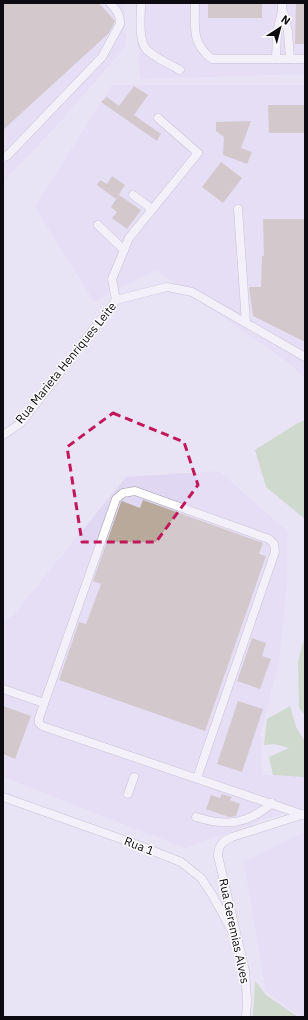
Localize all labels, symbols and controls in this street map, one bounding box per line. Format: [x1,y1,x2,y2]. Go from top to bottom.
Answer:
north arrow [260,8,300,48]
text: N [279,12,293,28]
street label: Rua Marieta Henriques Leite [12,299,119,426]
street label: Rua 1 [122,833,156,858]
street label: Rua Geremias Alves [216,877,253,985]

